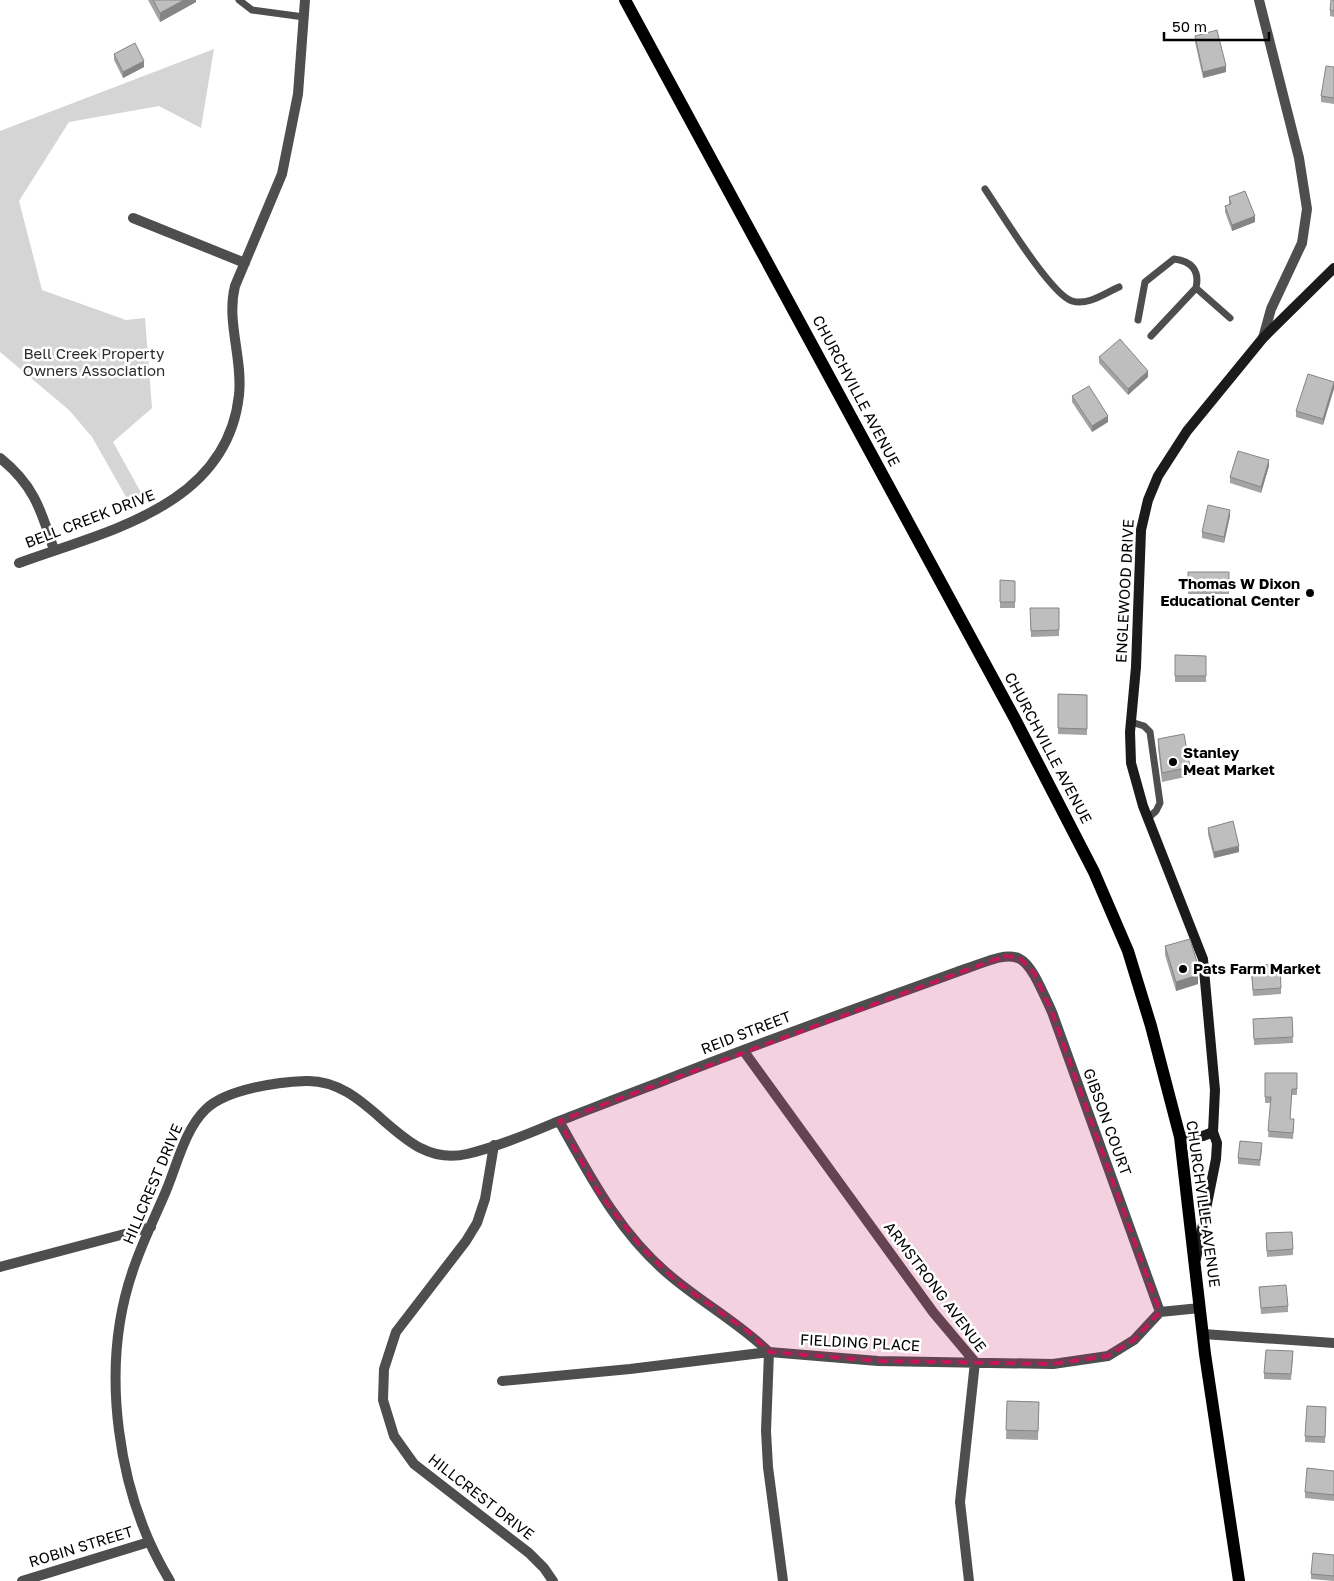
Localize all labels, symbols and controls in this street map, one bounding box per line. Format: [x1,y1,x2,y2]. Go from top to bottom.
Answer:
scale bar [1164,10,1269,42]
text: 50 m [1172,17,1207,35]
street label: CHURCHVILLE AVENUE [809,312,904,469]
park label: Bell Creek Property Owners Association [23,344,165,379]
street label: BELL CREEK DRIVE [22,485,157,551]
street label: ENGLEWOOD DRIVE [1111,519,1137,663]
place label: Thomas W Dixon Educational Center [1160,574,1300,609]
marker: Thomas W Dixon Educational Center [1304,587,1316,599]
street label: CHURCHVILLE AVENUE [1001,669,1096,826]
place label: Stanley Meat Market [1183,743,1275,778]
marker: Stanley Meat Market [1167,756,1179,768]
place label: Pats Farm Market [1193,959,1321,977]
marker: Pats Farm Market [1177,963,1189,975]
street label: REID STREET [698,1007,793,1057]
street label: GIBSON COURT [1080,1066,1136,1178]
street label: CHURCHVILLE AVENUE [1183,1119,1225,1289]
street label: HILLCREST DRIVE [119,1121,186,1247]
street label: ARMSTRONG AVENUE [881,1218,991,1355]
street label: FIELDING PLACE [800,1330,921,1354]
street label: HILLCREST DRIVE [425,1449,538,1543]
street label: ROBIN STREET [26,1522,135,1570]

